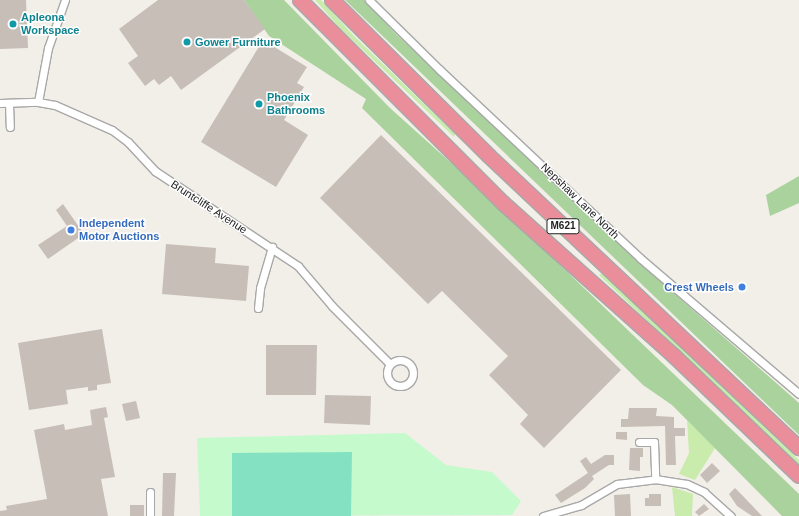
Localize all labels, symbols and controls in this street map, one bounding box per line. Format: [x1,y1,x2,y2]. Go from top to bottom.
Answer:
place label: Apleona Workspace [21,11,79,37]
marker: Apleona Workspace [8,19,18,29]
place label: Gower Furniture [195,35,281,49]
marker: Gower Furniture [182,37,192,47]
place label: Phoenix Bathrooms [267,91,325,117]
marker: Phoenix Bathrooms [254,99,264,109]
street label: Nepshaw Lane North [538,160,622,242]
street label: Bruntcliffe Avenue [168,177,250,237]
place label: Independent Motor Auctions [79,217,160,243]
road number: M621 [546,218,580,234]
marker: Independent Motor Auctions [66,225,76,235]
place label: Crest Wheels [664,280,734,294]
marker: Crest Wheels [737,282,747,292]

